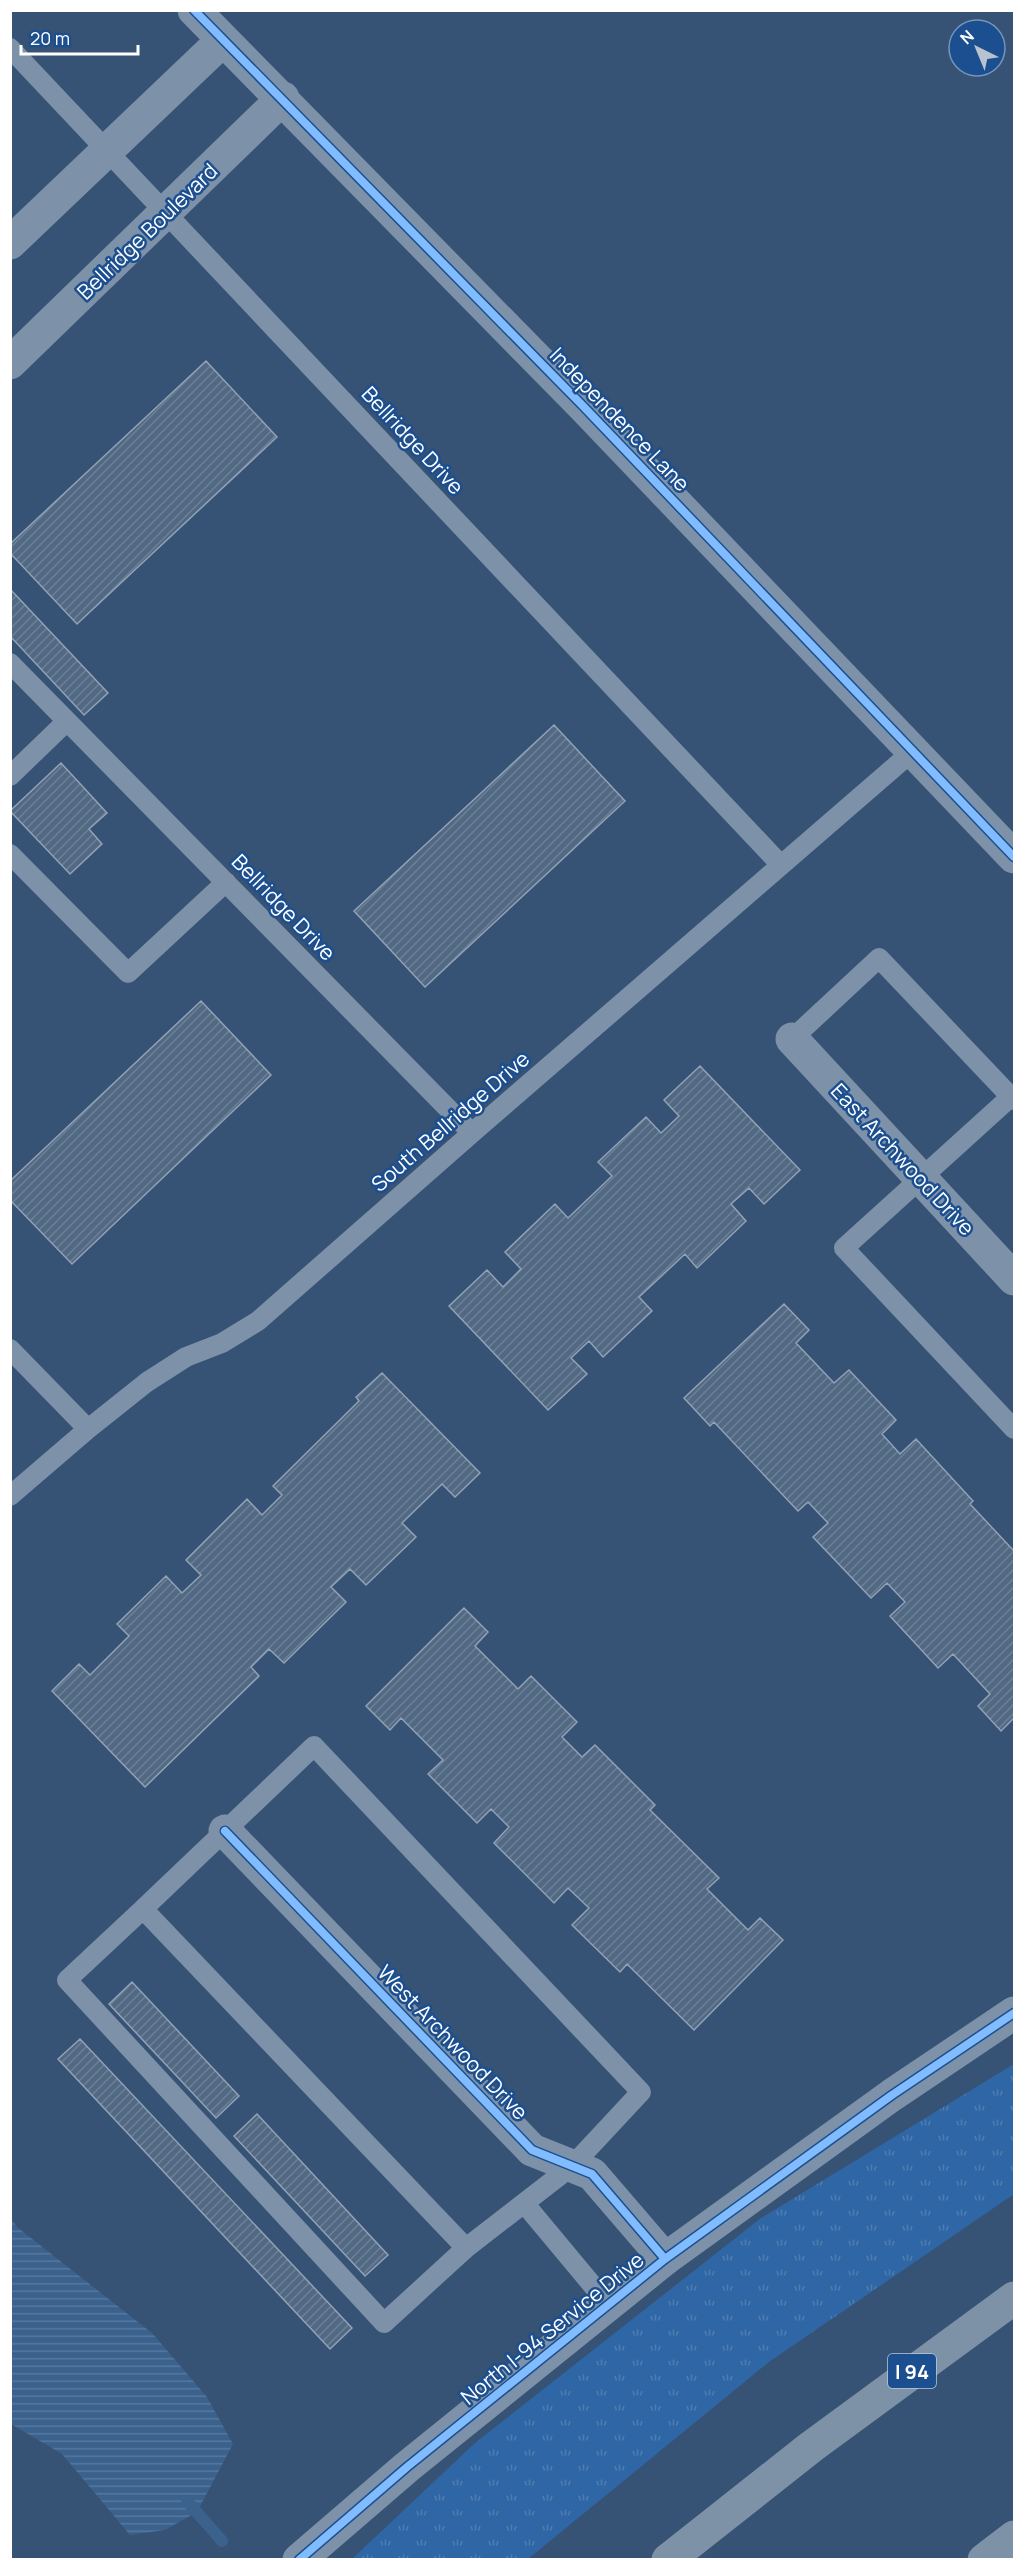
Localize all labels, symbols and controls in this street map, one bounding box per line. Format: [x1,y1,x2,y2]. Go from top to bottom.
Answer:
scale bar [21,18,138,56]
north arrow [947,18,1007,78]
text: N [955,25,978,49]
text: 20 m [30,26,70,50]
street label: Bellridge Boulevard [71,157,223,305]
street label: Independence Lane [544,341,696,497]
street label: Bellridge Drive [356,380,470,500]
street label: Bellridge Drive [226,848,342,966]
street label: South Bellridge Drive [365,1045,535,1197]
street label: East Archwood Drive [825,1077,981,1241]
street label: West Archwood Drive [372,1958,534,2126]
street label: North I-94 Service Drive [455,2245,649,2411]
road number: I 94 [888,2354,936,2388]

